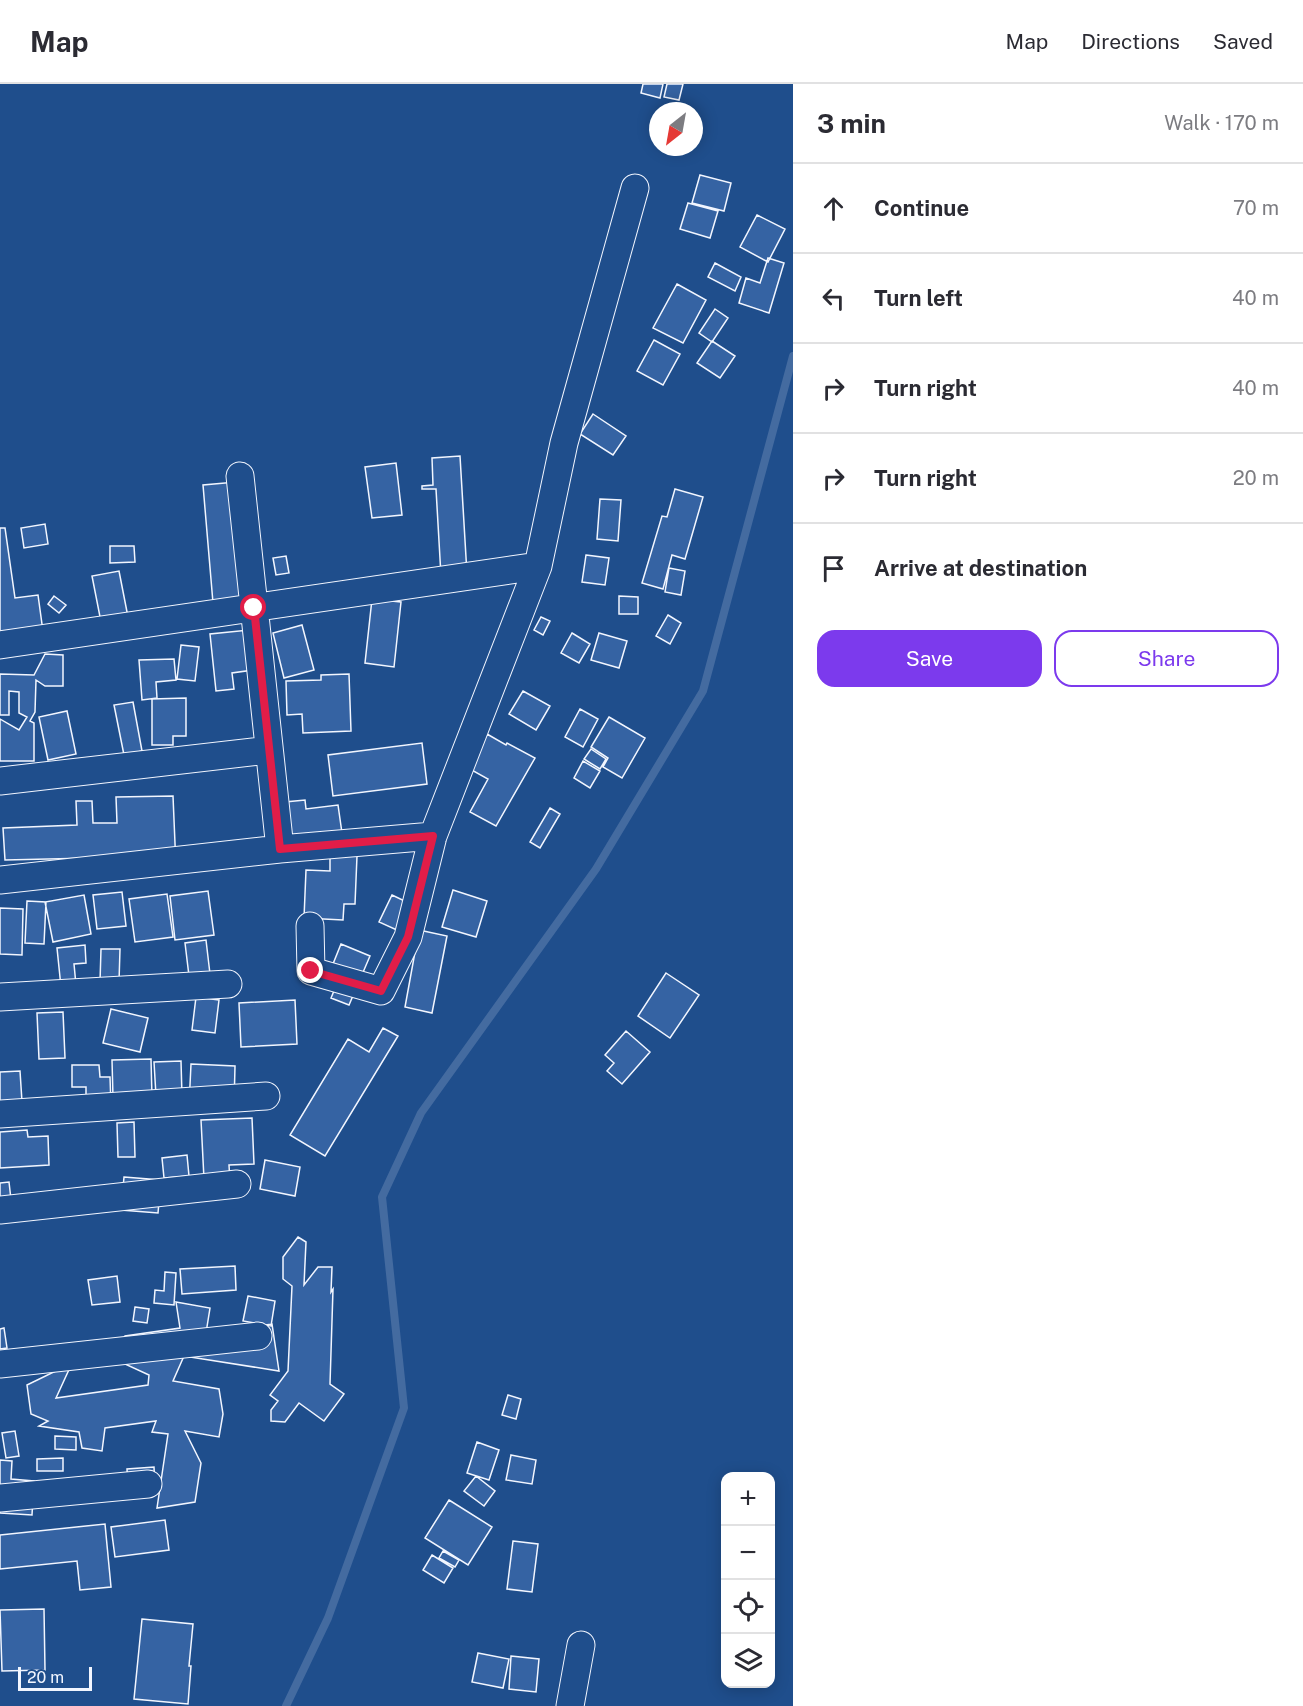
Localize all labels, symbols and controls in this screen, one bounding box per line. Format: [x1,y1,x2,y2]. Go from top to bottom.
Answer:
text: Map [30,25,89,58]
text: Map [1006,29,1048,54]
text: Directions [1081,29,1180,54]
text: Saved [1213,29,1273,54]
north arrow [649,102,703,156]
text: 3 min [817,108,886,139]
text: Walk · 170 m [1164,111,1279,135]
icon: ahead [817,192,850,225]
text: Continue [874,195,969,221]
text: 70 m [1233,196,1279,220]
icon: left [817,282,850,315]
text: Turn left [874,285,963,311]
text: 40 m [1232,286,1279,310]
icon: right [817,372,850,405]
text: Turn right [874,375,977,401]
text: 40 m [1232,376,1279,400]
icon: right [817,462,850,495]
text: Turn right [874,465,977,491]
text: 20 m [1233,466,1279,490]
icon: arrive [817,552,850,585]
text: Arrive at destination [874,555,1087,581]
route start [240,594,266,620]
button: Save [817,630,1042,687]
button: Share [1054,630,1279,687]
route end [297,957,323,983]
map controls [721,1472,775,1688]
button: + [721,1472,775,1526]
button: − [721,1526,775,1580]
button: locate [721,1580,775,1634]
button: layers [721,1634,775,1688]
scale bar [18,1664,92,1692]
text: 20 m [27,1668,64,1687]

